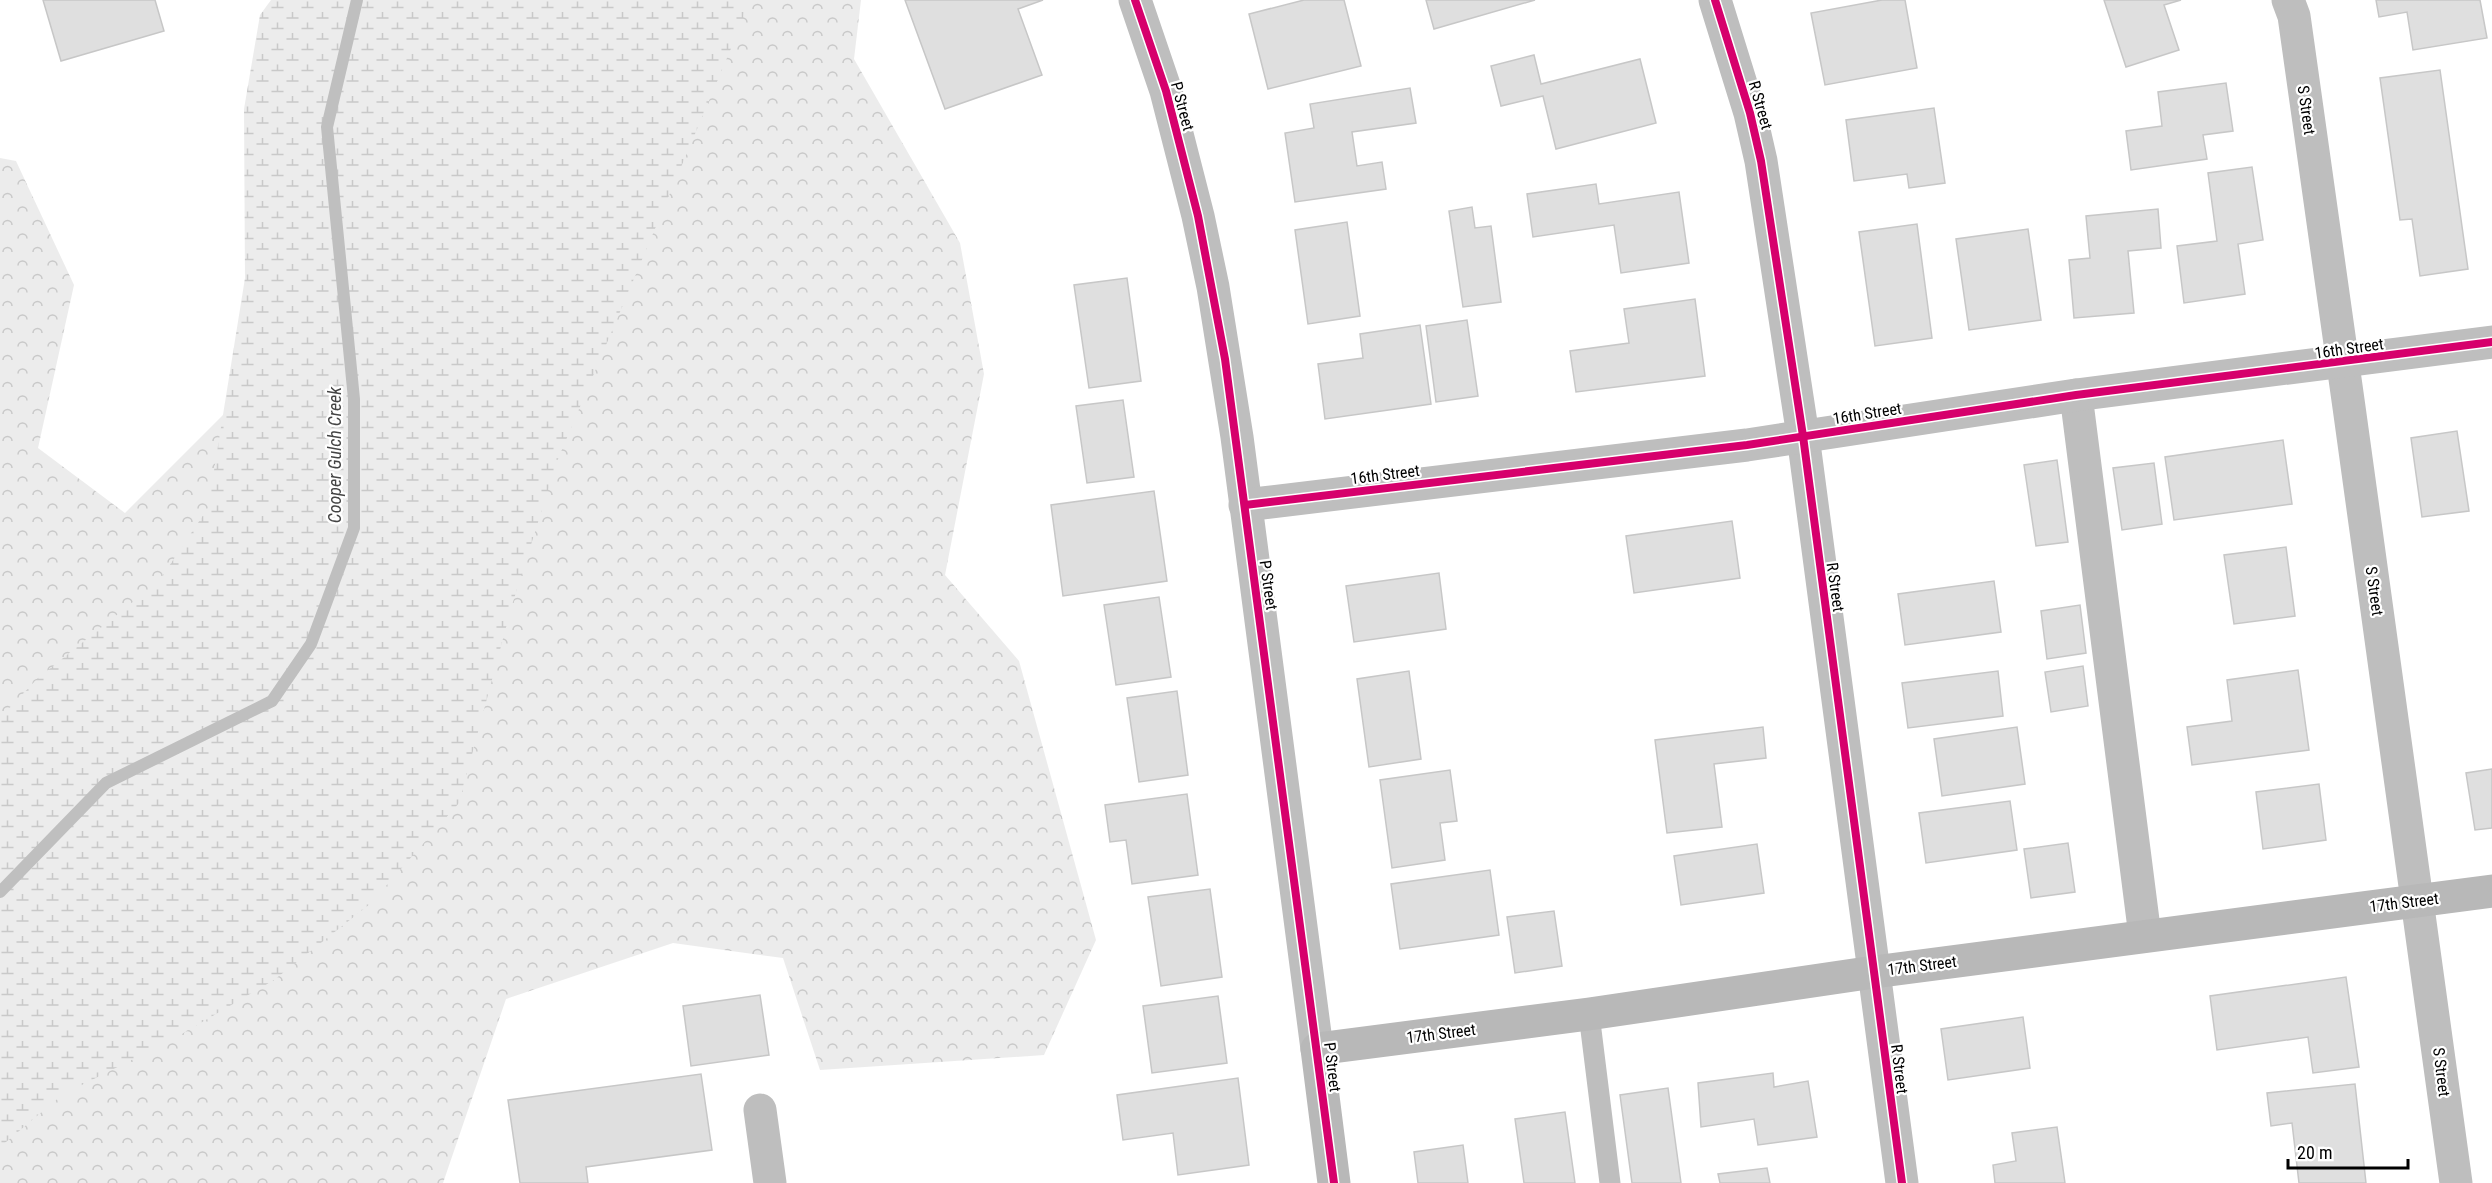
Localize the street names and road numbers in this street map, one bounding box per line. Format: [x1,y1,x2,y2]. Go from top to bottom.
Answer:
street label: R Street [1745,79,1777,132]
street label: P Street [1167,80,1198,133]
street label: S Street [2294,84,2319,136]
street label: 16th Street [2313,334,2385,363]
street label: 16th Street [1831,399,1903,428]
street label: 16th Street [1349,461,1421,488]
street label: P Street [1256,559,1281,611]
street label: R Street [1823,561,1848,613]
street label: S Street [2362,565,2387,617]
street label: 17th Street [2368,889,2440,916]
street label: 17th Street [1886,952,1958,979]
street label: 17th Street [1405,1020,1477,1047]
street label: P Street [1320,1041,1345,1093]
street label: R Street [1887,1043,1912,1095]
street label: S Street [2429,1046,2454,1098]

